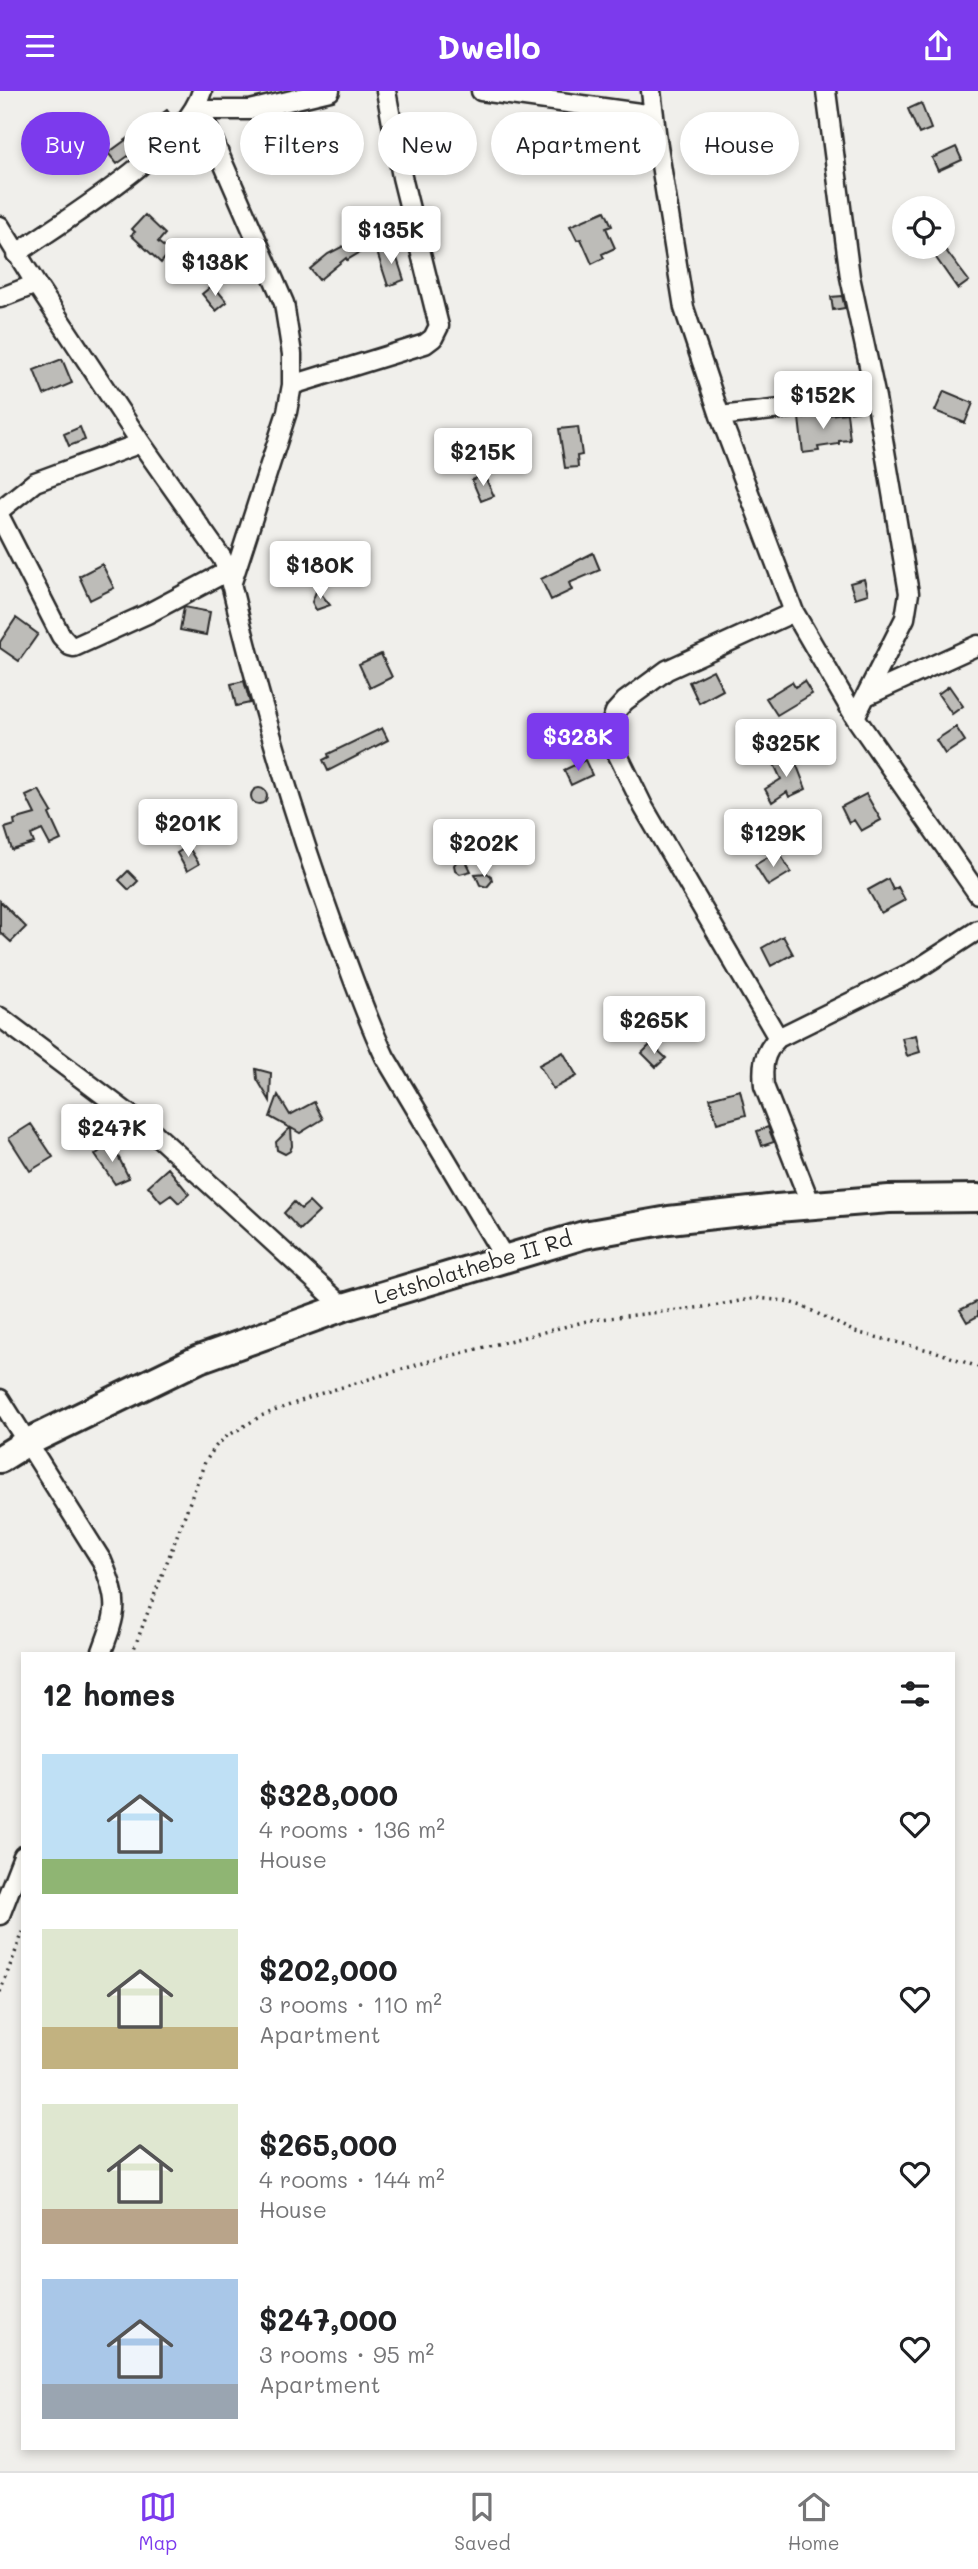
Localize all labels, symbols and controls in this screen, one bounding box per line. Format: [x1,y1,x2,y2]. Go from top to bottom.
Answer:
text: Dwello [437,25,541,67]
icon: menu [21,27,59,65]
icon: share [919,27,957,65]
chip: Buy [21,112,110,175]
chip: Rent [124,112,226,175]
chip: Filters [240,112,364,175]
chip: New [378,112,477,175]
chip: Apartment [491,112,666,175]
chip: House [680,112,799,175]
map controls [892,196,955,259]
button: locate [892,196,955,259]
pin: $135K [342,207,440,266]
text: $135K [358,214,424,244]
pin: $138K [166,239,264,298]
text: $138K [181,246,249,276]
pin: $152K [774,371,872,431]
text: $152K [790,379,856,409]
pin: $215K [434,429,532,488]
text: $215K [450,436,516,466]
pin: $180K [271,541,369,601]
text: $180K [286,549,354,579]
pin: $328K [529,713,627,773]
pin: $325K [737,719,835,779]
text: $328K [543,721,613,751]
text: $325K [751,727,821,757]
pin: $201K [139,799,237,859]
text: $201K [154,807,222,837]
pin: $129K [724,809,822,869]
text: $129K [740,817,806,847]
pin: $202K [435,819,533,879]
text: $202K [449,827,519,857]
pin: $265K [605,997,703,1056]
text: $265K [619,1004,689,1034]
pin: $247K [63,1105,161,1164]
text: $247K [77,1112,147,1142]
street label: Letsholathebe II Rd [370,1224,575,1309]
text: 12 homes [42,1674,175,1714]
icon: filters [896,1675,934,1713]
text: $328,000 [259,1774,398,1814]
icon: home [98,1782,182,1866]
icon: heart [896,1805,934,1843]
text: 4 rooms · 136 m² [259,1814,445,1844]
text: House [259,1844,327,1874]
text: $202,000 [259,1949,397,1989]
icon: home [98,1957,182,2041]
icon: heart [896,1980,934,2018]
text: 3 rooms · 110 m² [259,1989,442,2019]
text: Apartment [259,2019,381,2049]
text: $265,000 [259,2124,397,2164]
icon: home [98,2132,182,2216]
icon: heart [896,2155,934,2193]
text: 4 rooms · 144 m² [259,2164,445,2194]
text: House [259,2194,327,2224]
text: $247,000 [259,2299,397,2339]
icon: home [98,2307,182,2391]
icon: heart [896,2330,934,2368]
text: 3 rooms · 95 m² [259,2339,434,2369]
text: Apartment [259,2369,381,2399]
tab: Map [139,2488,177,2555]
tab: Saved [454,2488,511,2555]
tab: Home [788,2488,839,2555]

